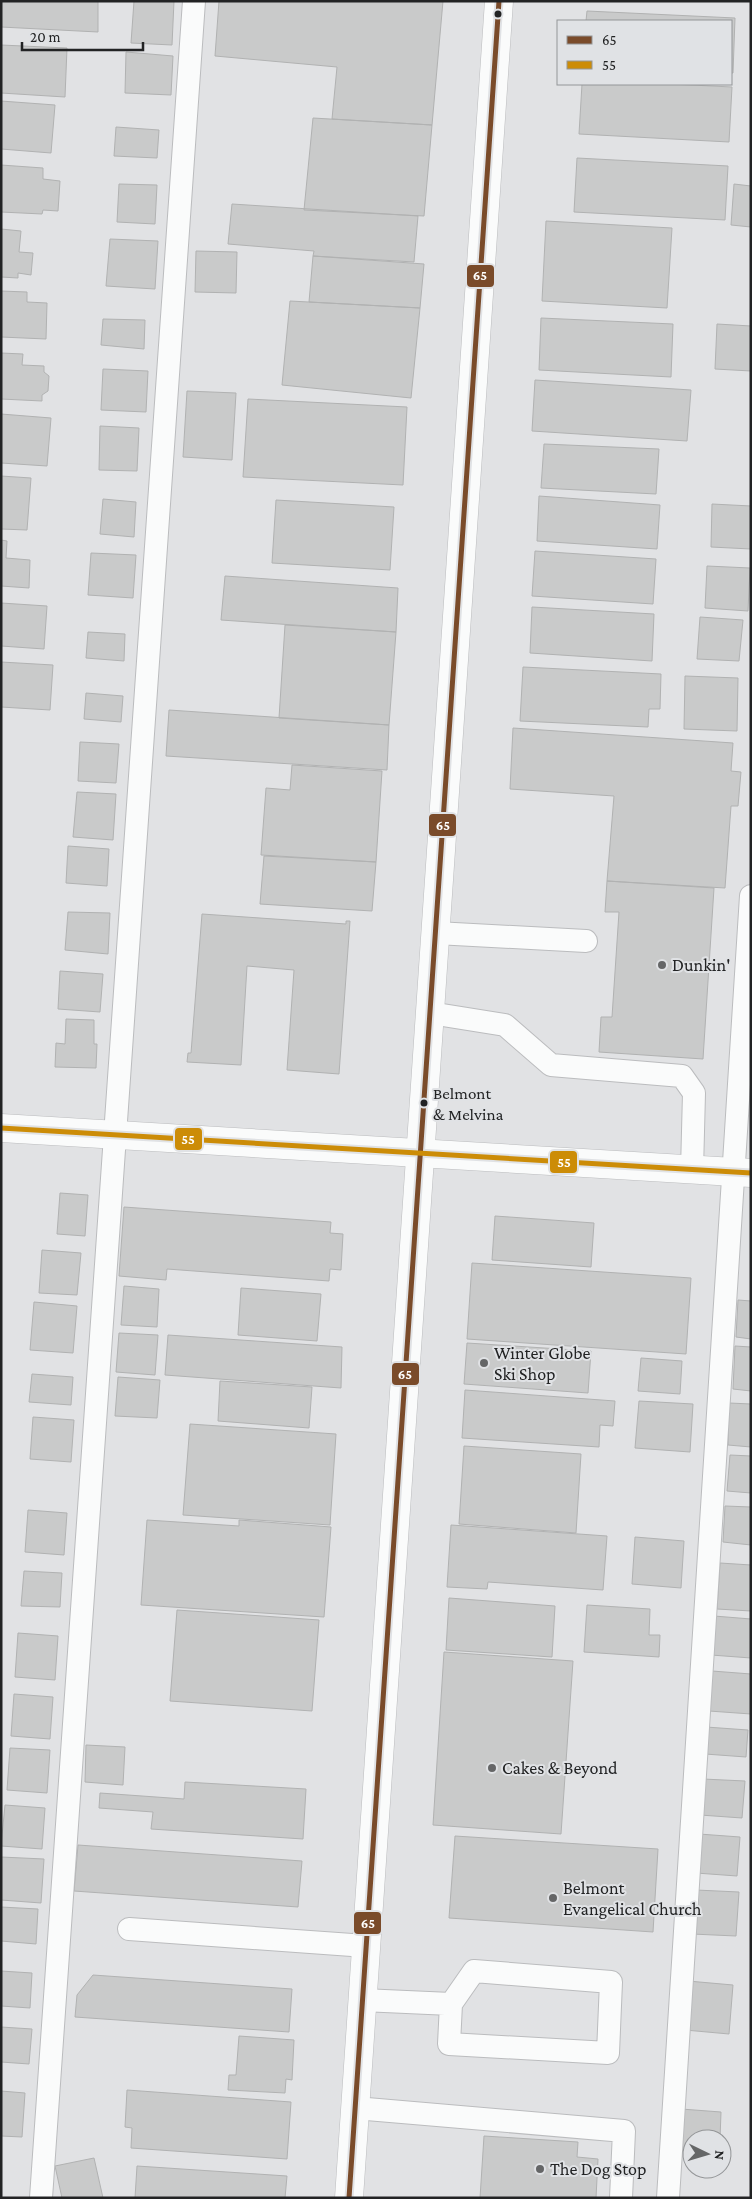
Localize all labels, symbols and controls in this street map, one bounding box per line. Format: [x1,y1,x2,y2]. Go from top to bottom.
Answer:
unlabelled marker [493,9,503,19]
scale bar [22,20,144,52]
legend [557,20,732,85]
text: 20 m [30,29,61,45]
text: 65 [602,32,616,48]
text: 55 [602,57,616,73]
line badge: 65 [466,264,495,288]
text: 65 [473,267,487,283]
line badge: 65 [428,813,457,837]
text: 65 [436,817,450,833]
place label: Dunkin' [672,955,730,975]
marker: Dunkin' [656,959,668,971]
place label: Belmont & Melvina [433,1084,504,1124]
marker: Belmont & Melvina [419,1098,429,1108]
line badge: 55 [174,1127,203,1151]
text: 55 [181,1131,195,1147]
line badge: 55 [549,1150,578,1174]
text: 55 [557,1154,571,1170]
place label: Winter Globe Ski Shop [494,1343,590,1384]
marker: Winter Globe Ski Shop [478,1357,490,1369]
line badge: 65 [391,1362,420,1386]
text: 65 [398,1366,412,1382]
place label: Cakes & Beyond [502,1758,618,1778]
marker: Cakes & Beyond [486,1762,498,1774]
place label: Belmont Evangelical Church [563,1878,702,1919]
marker: Belmont Evangelical Church [547,1892,559,1904]
line badge: 65 [353,1911,382,1935]
text: 65 [361,1915,375,1931]
north arrow [682,2129,732,2179]
text: N [712,2150,728,2161]
place label: The Dog Stop [550,2159,646,2179]
marker: The Dog Stop [534,2163,546,2175]

